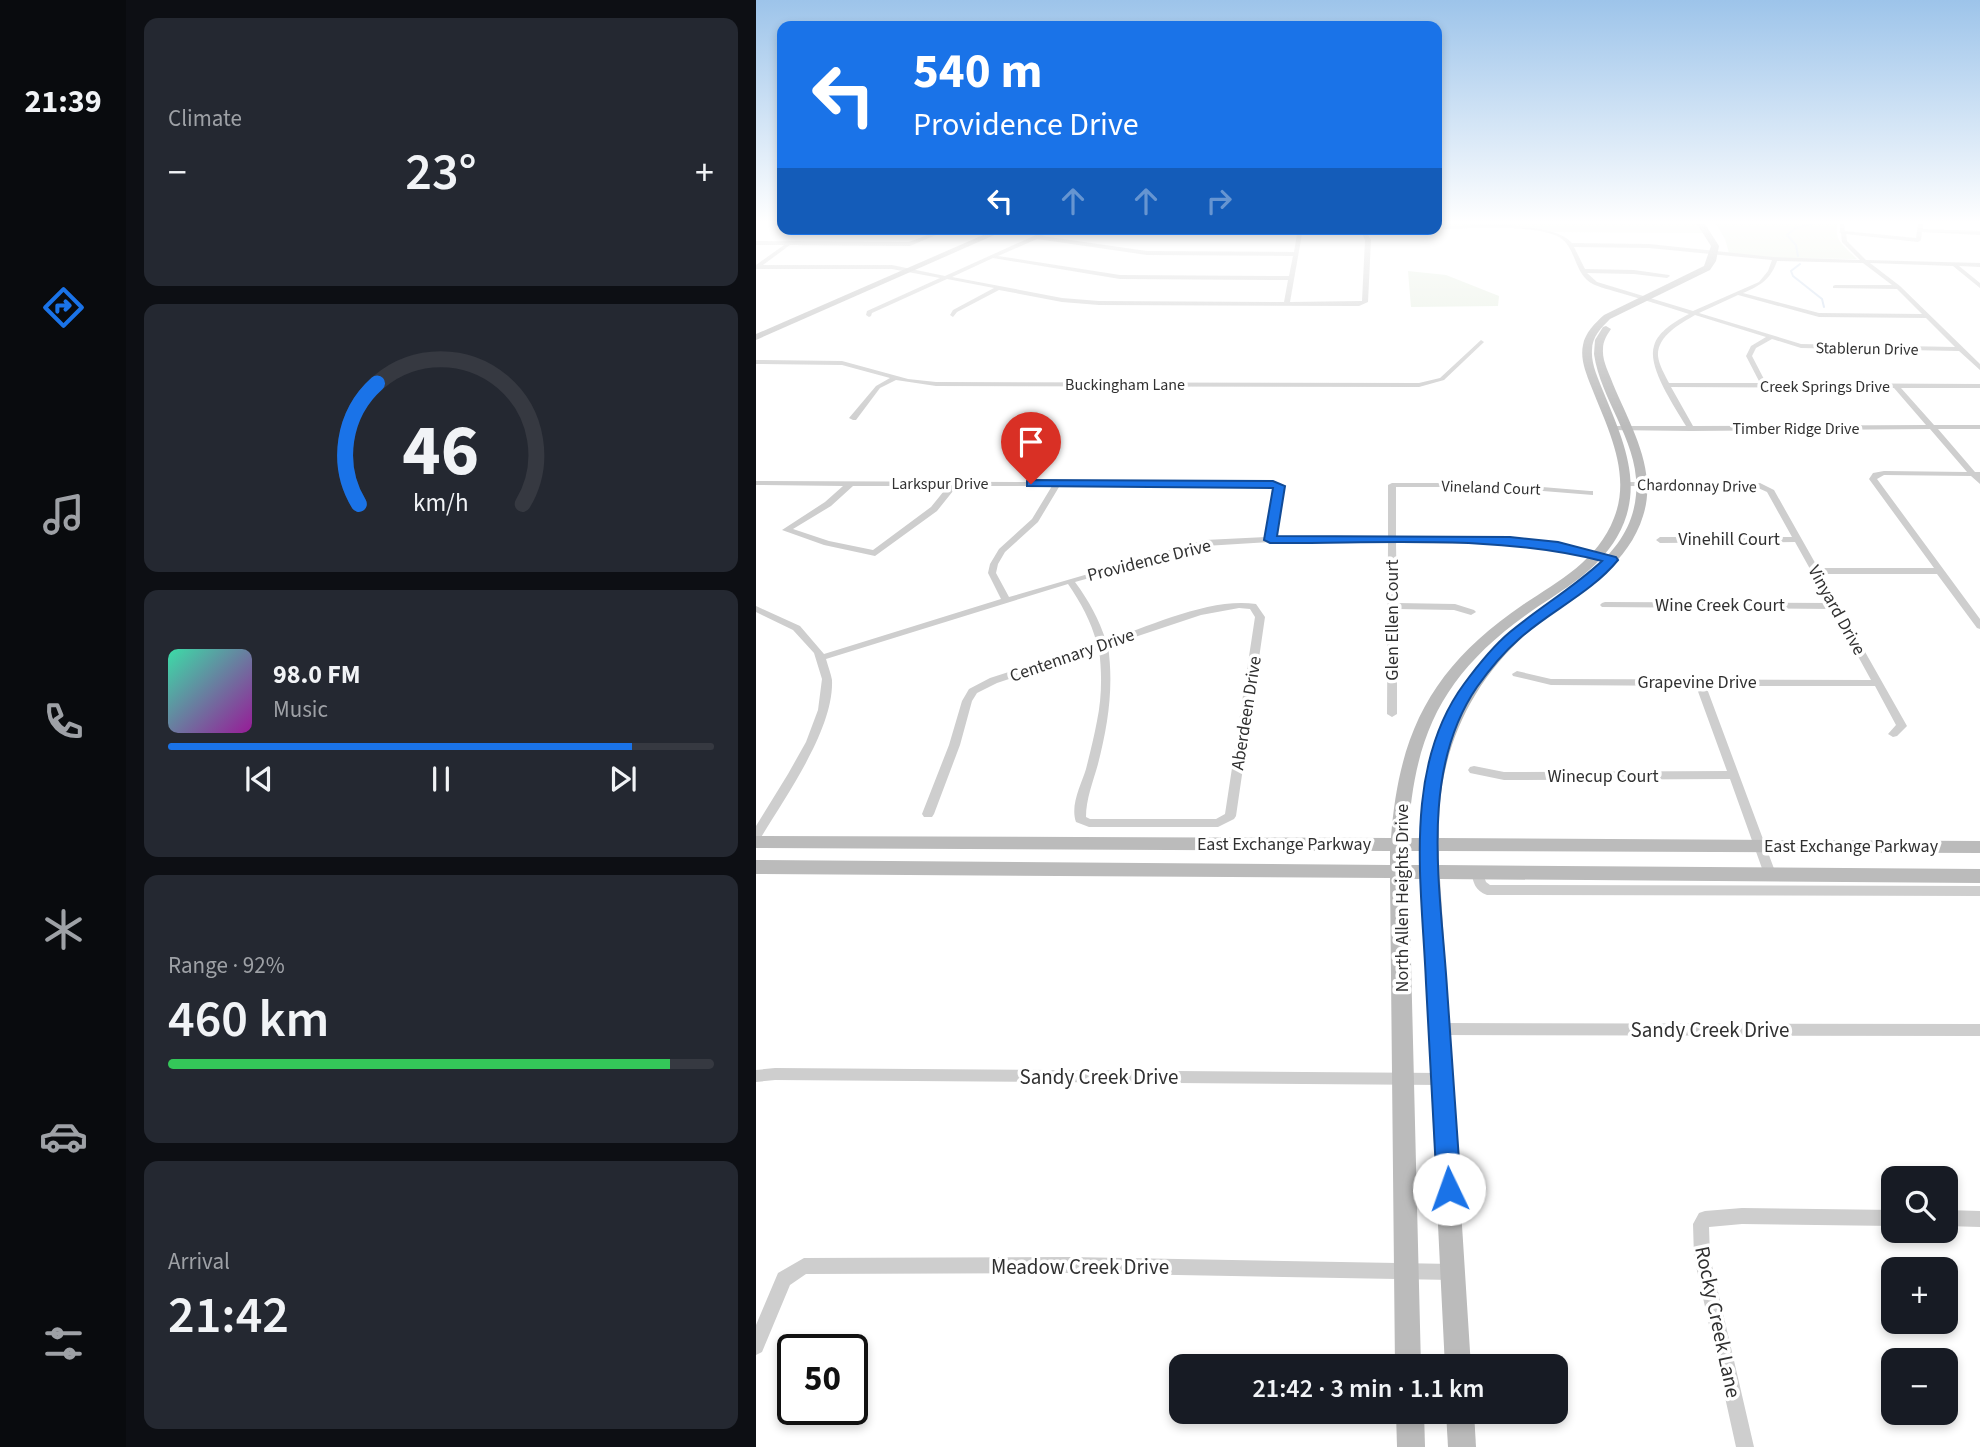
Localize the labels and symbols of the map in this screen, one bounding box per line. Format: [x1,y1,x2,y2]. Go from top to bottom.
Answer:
street label: Stablerun Drive [1815,337,1919,361]
street label: Buckingham Lane [1065,374,1185,396]
street label: Creek Springs Drive [1760,376,1890,398]
pin [1001,412,1061,484]
street label: Timber Ridge Drive [1733,418,1860,440]
street label: Larkspur Drive [891,473,989,495]
street label: Chardonnay Drive [1637,474,1757,498]
street label: Vineland Court [1441,475,1542,501]
street label: Vinehill Court [1678,527,1780,552]
street label: Providence Drive [1085,533,1214,588]
street label: Glen Ellen Court [1380,559,1405,681]
street label: Vinyard Drive [1802,561,1872,660]
street label: Wine Creek Court [1655,593,1785,618]
street label: Centennary Drive [1006,622,1138,689]
street label: Aberdeen Drive [1225,654,1268,772]
street label: Grapevine Drive [1637,670,1757,695]
street label: Winecup Court [1547,764,1659,789]
street label: North Allen Heights Drive [1390,804,1415,992]
street label: East Exchange Parkway [1197,832,1372,857]
street label: East Exchange Parkway [1764,834,1939,859]
street label: Sandy Creek Drive [1631,1015,1789,1045]
street label: Sandy Creek Drive [1020,1062,1178,1092]
position arrow [1412,1152,1486,1226]
street label: Rocky Creek Lane [1687,1243,1749,1401]
street label: Meadow Creek Drive [991,1252,1169,1282]
speed limit sign: 50 [777,1334,868,1425]

